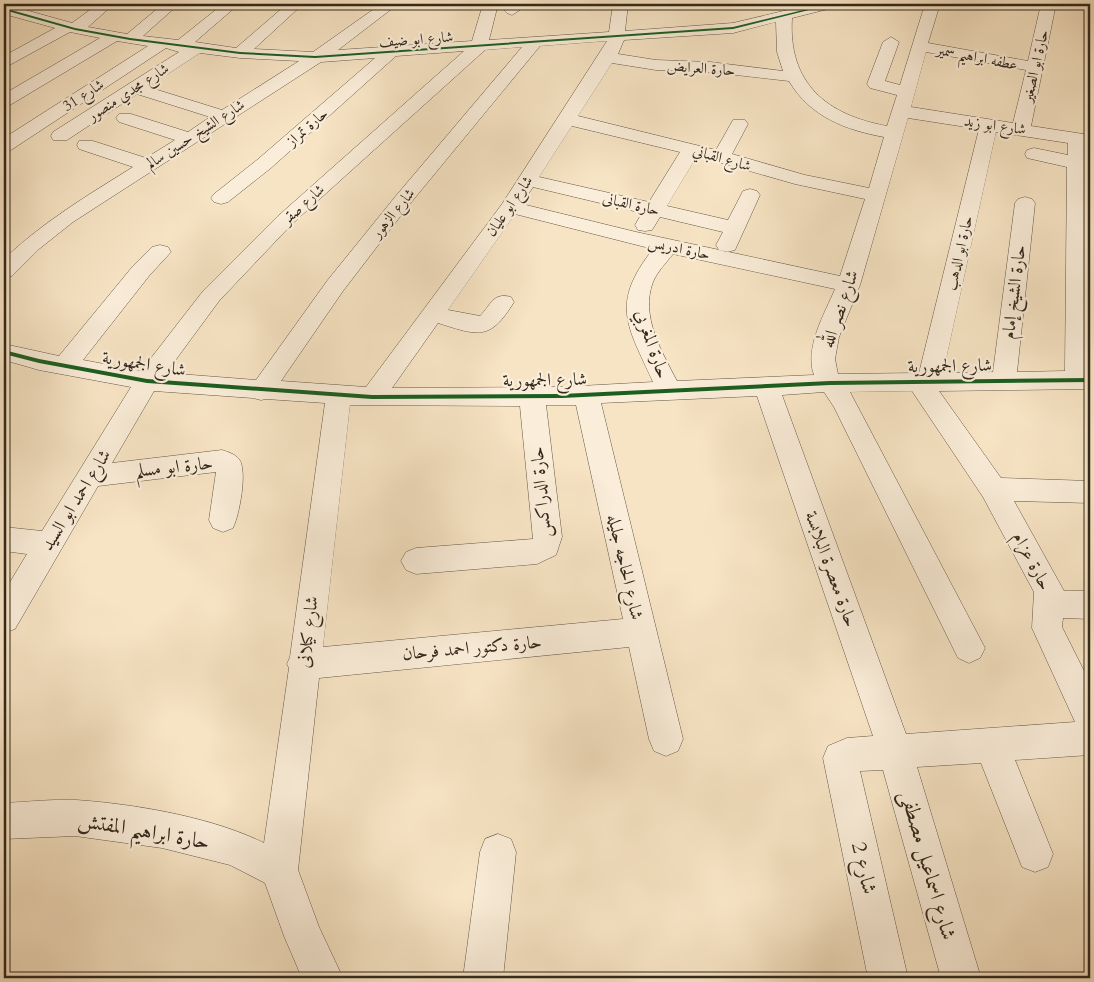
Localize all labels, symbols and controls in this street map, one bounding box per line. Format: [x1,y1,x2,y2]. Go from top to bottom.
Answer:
street label: شارع ابو ضيف [378,26,454,55]
street label: حارة ابو الصغير [1017,28,1053,106]
street label: عطفه ابراهيم سمير [932,39,1019,80]
street label: حارة العرايض [666,56,736,80]
street label: شارع مجدي منصور [82,58,174,129]
street label: شارع 31 [58,74,109,118]
street label: شارع الشيخ حسين سالم [142,95,250,177]
street label: حارة تمراز [280,103,332,152]
street label: شارع ابو زيد [962,111,1027,142]
street label: شارع القباني [690,140,753,179]
street label: شارع ابو عليان [481,172,540,242]
street label: شارع صقر [276,179,331,232]
street label: شارع الزهور [365,184,422,246]
street label: حارة القبانى [601,188,661,220]
street label: حارة ابو الدهب [941,214,977,292]
street label: حارة ادريس [646,232,712,264]
street label: حارة الشيخ إمام [996,243,1035,341]
street label: شارع نصر الله [813,266,867,352]
street label: حارة المغربي [627,306,675,383]
street label: شارع الجمهورية [100,345,188,385]
street label: شارع الجمهورية [908,353,993,381]
street label: شارع الجمهورية [503,367,588,395]
street label: شارع احمد ابو السيد [35,445,119,556]
street label: حارة الدراكس [525,445,557,539]
street label: حارة ابو مسلم [134,450,215,488]
street label: حارة معصرة البلابسة [798,508,864,630]
street label: شارع الحاجه جليله [599,512,649,623]
street label: حارة عزام [1004,527,1058,596]
street label: شارع كيلانى [291,595,327,669]
street label: حارة دكتور احمد فرحان [401,629,543,667]
street label: شارع اسماعيل مصطفى [890,787,963,944]
street label: حارة ابراهيم المفتش [75,805,212,863]
street label: شارع 2 [841,839,884,898]

